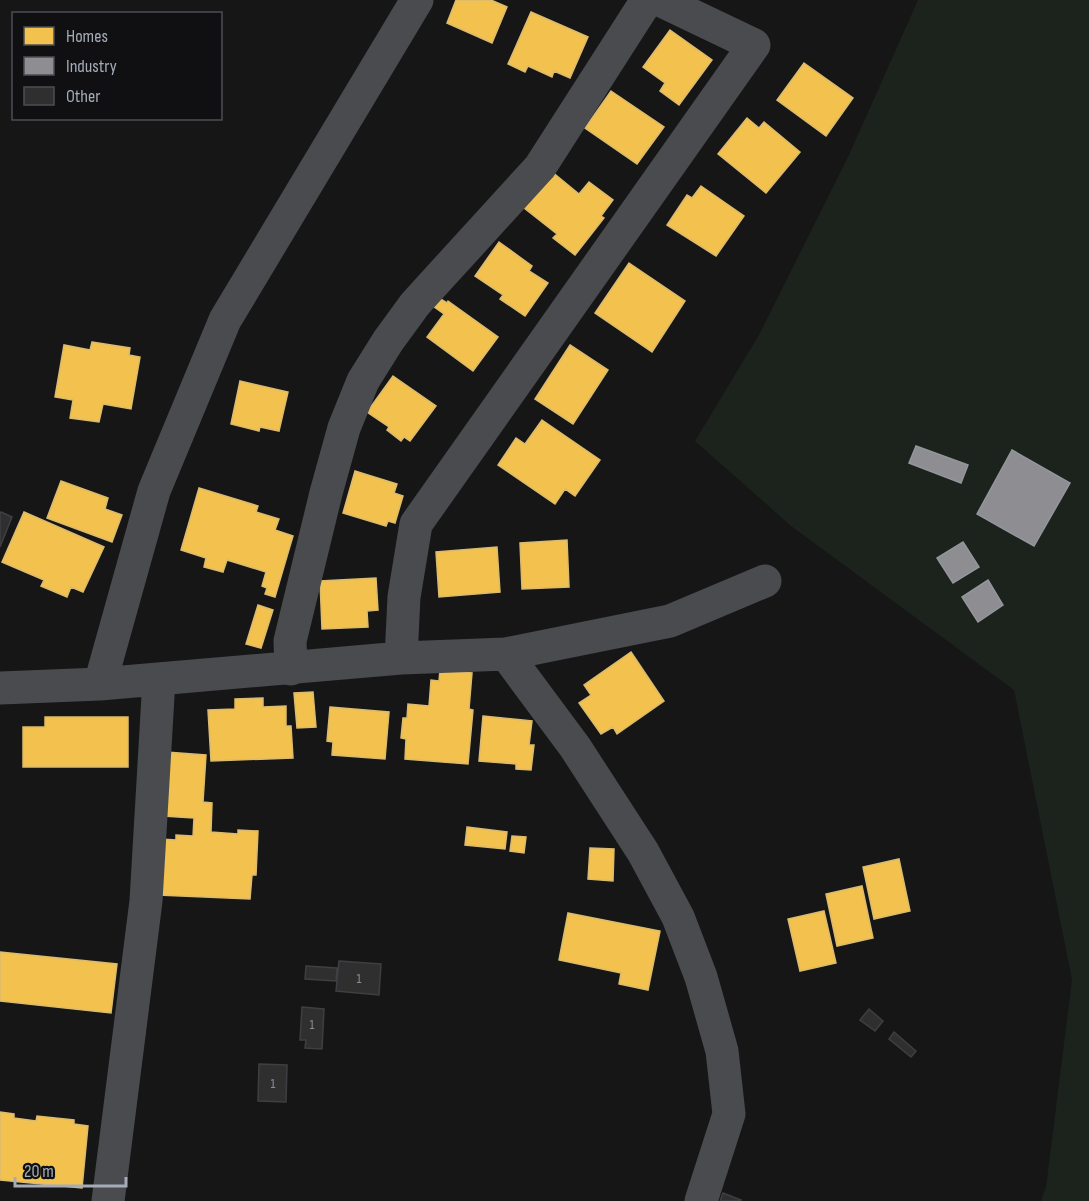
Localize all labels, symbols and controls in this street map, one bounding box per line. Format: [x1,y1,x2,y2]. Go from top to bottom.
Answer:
legend [12,12,222,120]
text: Homes [66,26,108,47]
text: Industry [66,56,117,77]
text: Other [66,86,100,107]
house number: 1 [357,970,362,987]
house number: 1 [310,1016,315,1033]
house number: 1 [271,1075,276,1092]
scale bar [15,1150,126,1188]
text: 20 m [24,1161,54,1182]

